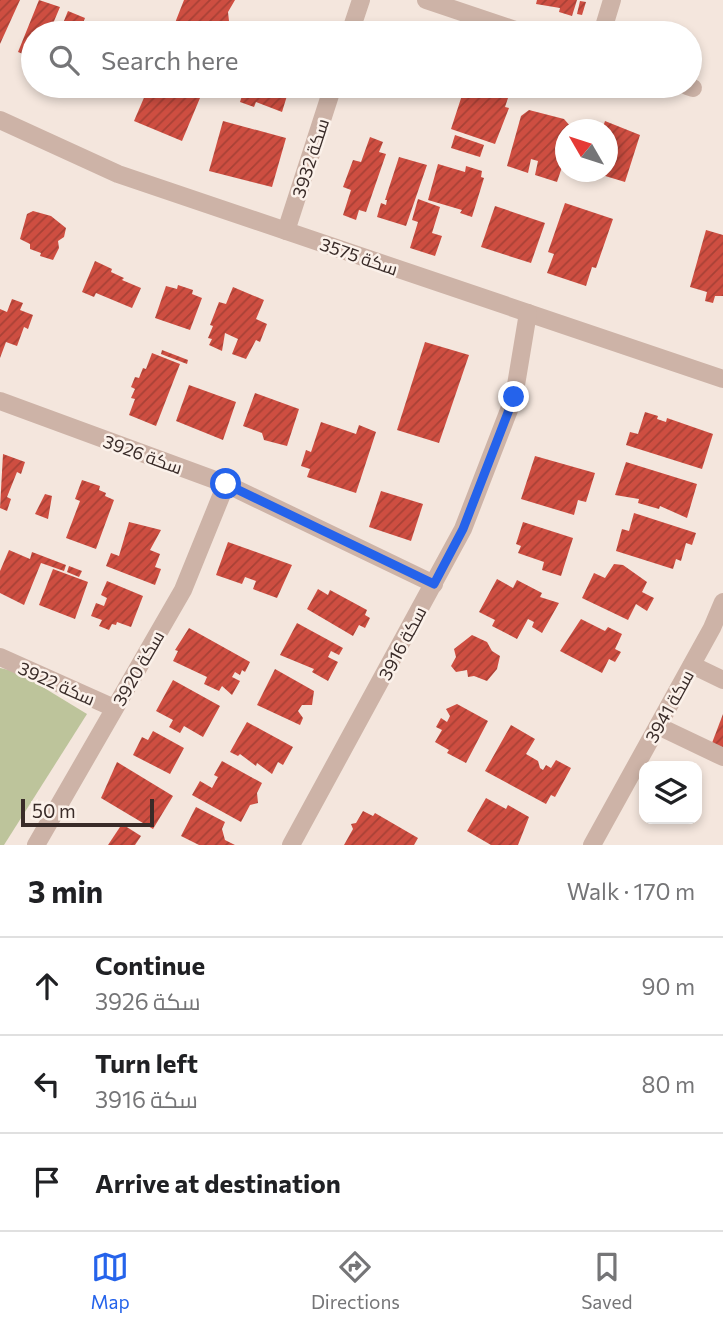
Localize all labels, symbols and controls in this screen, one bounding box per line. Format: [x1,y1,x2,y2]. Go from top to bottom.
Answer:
search box [21,21,702,98]
icon: search [45,41,83,79]
text: Search here [101,44,239,75]
street label: سكة 3932 [287,116,333,200]
north arrow [555,119,618,182]
street label: سكة 3575 [317,232,401,280]
route end [498,381,529,412]
street label: سكة 3926 [100,430,186,478]
route start [210,468,241,499]
street label: سكة 3916 [373,602,431,684]
street label: سكة 3920 [108,626,168,710]
street label: سكة 3922 [15,656,99,710]
street label: سكة 3941 [640,666,698,746]
map controls [639,761,702,824]
button: layers [639,761,702,824]
scale bar [21,796,154,828]
text: 50 m [32,799,76,822]
text: 3 min [28,872,103,909]
text: Walk · 170 m [567,877,695,905]
text: Continue [95,949,205,980]
icon: ahead [28,967,66,1005]
text: 90 m [642,972,695,1000]
text: سكة 3926 [95,987,201,1015]
text: Turn left [95,1047,198,1078]
icon: left [28,1065,66,1103]
text: 80 m [642,1070,695,1098]
text: سكة 3916 [95,1085,198,1113]
icon: arrive [28,1163,66,1201]
text: Arrive at destination [95,1167,341,1198]
tab: Map [91,1248,130,1313]
tab: Directions [311,1248,400,1313]
tab: Saved [581,1248,632,1313]

